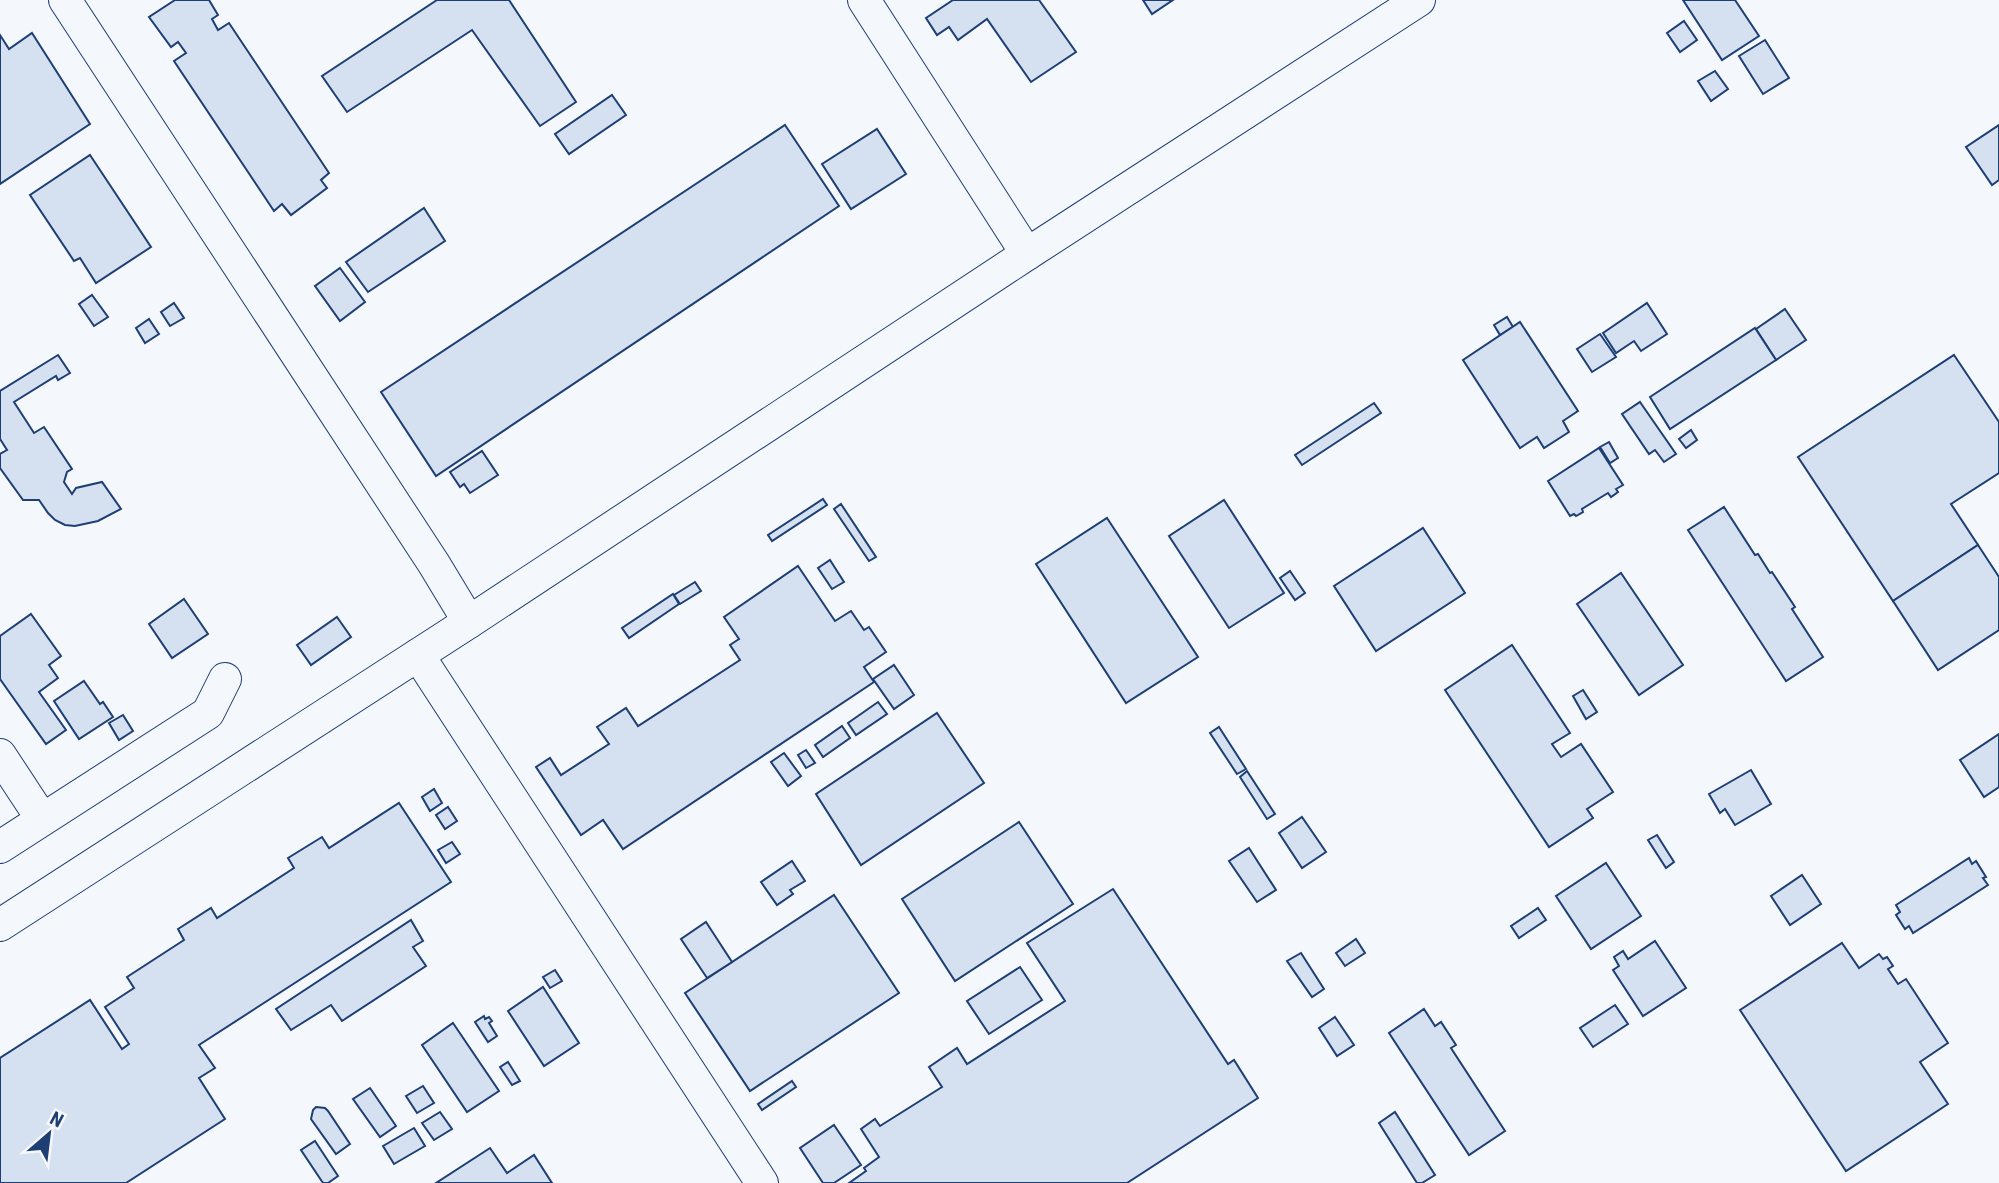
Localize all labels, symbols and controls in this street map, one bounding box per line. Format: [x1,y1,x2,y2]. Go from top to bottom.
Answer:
north arrow [14,1099,84,1169]
text: N [46,1107,67,1132]

